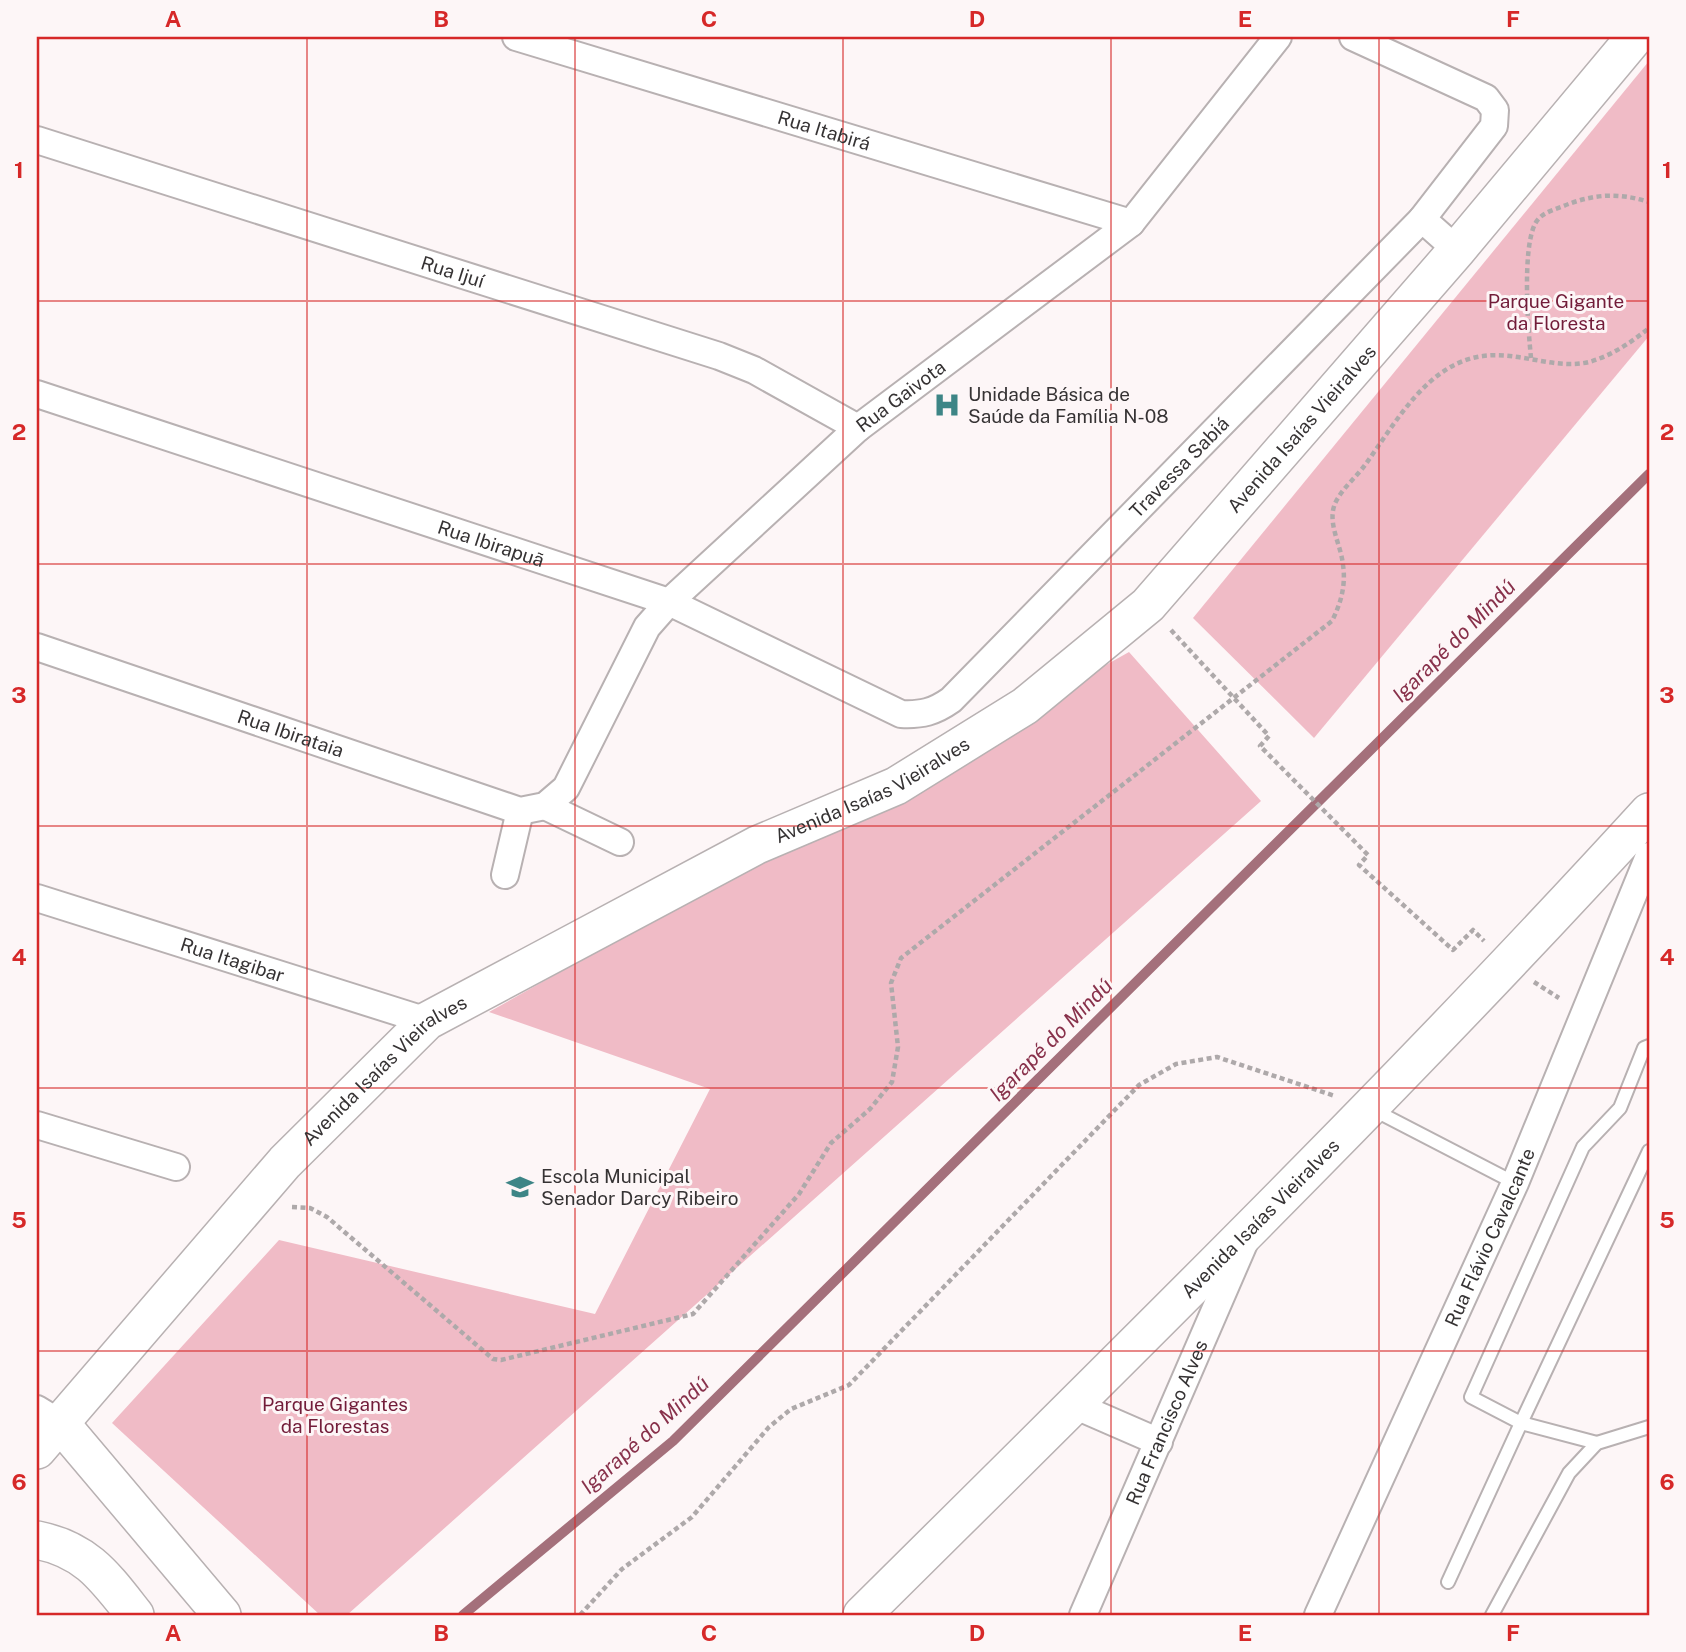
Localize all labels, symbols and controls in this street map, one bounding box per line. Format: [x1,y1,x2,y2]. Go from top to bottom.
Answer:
text: A [165,5,182,32]
text: B [433,5,449,32]
text: C [701,5,717,32]
text: D [969,5,985,32]
text: E [1238,5,1252,32]
text: F [1506,5,1520,32]
street label: Rua Itabirá [775,106,873,155]
text: 1 [14,156,24,183]
text: 1 [1662,156,1672,183]
street label: Rua Ijuí [418,251,487,292]
park label: Parque Gigante da Floresta [1488,290,1624,334]
street label: Avenida Isaías Vieiralves [1223,340,1380,517]
street label: Rua Gaivota [852,355,949,436]
place label: Unidade Básica de Saúde da Família N-08 [968,383,1169,427]
hospital icon: Unidade Básica de Saúde da Família N-08 [932,390,962,420]
street label: Travessa Sabiá [1125,412,1233,522]
text: 2 [12,418,26,445]
text: 2 [1660,418,1674,445]
street label: Rua Ibirapuã [435,516,547,571]
water label: Igarapé do Mindú [1387,574,1520,707]
text: 3 [11,681,27,708]
text: 3 [1659,681,1675,708]
street label: Rua Ibirataia [235,705,347,761]
street label: Avenida Isaías Vieiralves [771,732,973,847]
street label: Rua Itagibar [178,933,287,986]
text: 4 [11,943,27,970]
text: 4 [1659,943,1675,970]
water label: Igarapé do Mindú [984,973,1117,1106]
street label: Avenida Isaías Vieiralves [297,991,470,1150]
street label: Avenida Isaías Vieiralves [1177,1134,1344,1302]
street label: Rua Flávio Cavalcante [1440,1145,1539,1330]
place label: Escola Municipal Senador Darcy Ribeiro [541,1165,738,1209]
school or university icon: Escola Municipal Senador Darcy Ribeiro [505,1172,535,1202]
text: 5 [11,1206,27,1233]
text: 5 [1659,1206,1675,1233]
street label: Rua Francisco Alves [1121,1337,1212,1508]
water label: Igarapé do Mindú [576,1371,714,1499]
park label: Parque Gigantes da Florestas [262,1393,408,1437]
text: 6 [11,1468,27,1495]
text: 6 [1659,1468,1675,1495]
text: A [165,1619,182,1646]
text: B [433,1619,449,1646]
text: C [701,1619,717,1646]
text: D [969,1619,985,1646]
text: E [1238,1619,1252,1646]
text: F [1506,1619,1520,1646]

